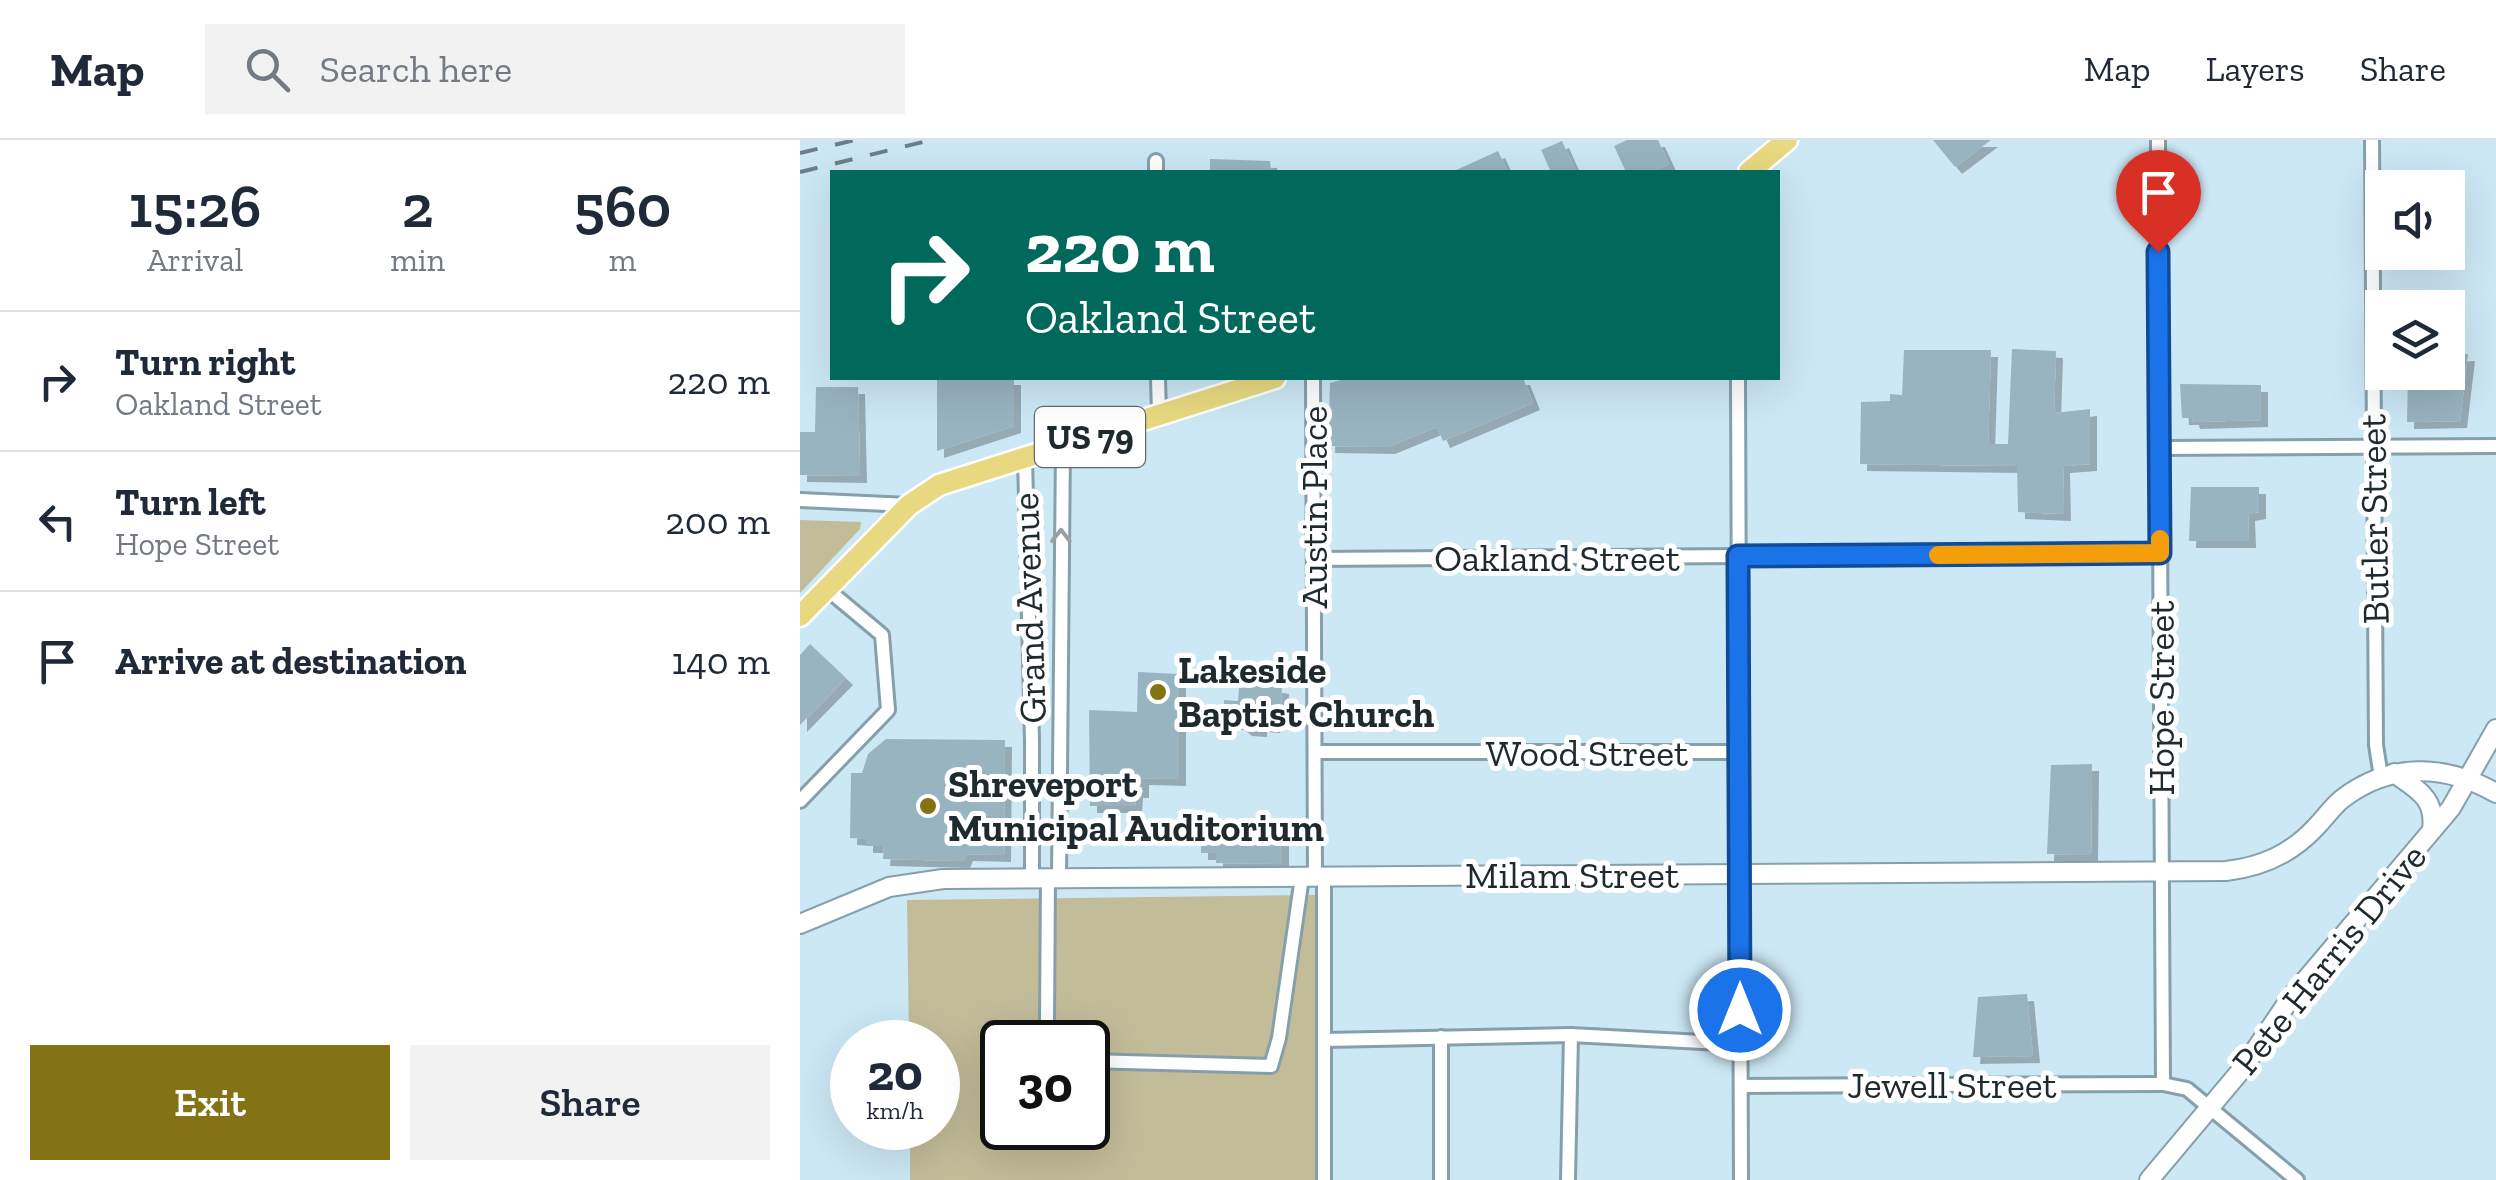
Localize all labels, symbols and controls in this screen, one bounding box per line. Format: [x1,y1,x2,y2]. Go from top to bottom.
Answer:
search box [205,24,905,114]
text: Map [50,41,145,98]
icon: search [240,42,295,97]
text: Search here [320,46,512,92]
text: Map [2084,48,2151,90]
text: Layers [2206,48,2305,90]
text: Share [2360,48,2446,90]
pin [2116,150,2201,253]
icon: arrive [2131,165,2186,220]
text: 15:26 [129,170,262,242]
text: 2 [402,170,434,242]
text: 560 [574,170,671,242]
map controls [2365,170,2465,390]
button: sound [2365,170,2465,270]
text: 220 m [1025,206,1215,290]
icon: right [860,210,990,340]
text: Arrival [147,241,243,279]
text: min [390,241,445,279]
text: m [609,241,636,279]
button: layers [2365,290,2465,390]
text: Oakland Street [1025,291,1316,345]
text: Turn right [115,339,295,385]
icon: right [30,354,85,409]
text: 220 m [668,358,770,404]
text: Oakland Street [115,385,322,423]
street label: Austin Place [1291,406,1337,608]
road number: US 79 [1035,407,1145,467]
street label: Butler Street [2349,413,2399,625]
text: Turn left [115,479,266,525]
street label: Grand Avenue [1002,492,1056,724]
icon: left [30,494,85,549]
text: 200 m [665,498,770,544]
text: Hope Street [115,525,279,563]
one-way arrow [1051,527,1072,543]
street label: Oakland Street [1434,535,1680,581]
street label: Hope Street [2138,601,2184,795]
icon: arrive [30,634,85,689]
text: Arrive at destination [115,638,466,684]
text: 140 m [672,638,770,684]
place label: Lakeside Baptist Church [1178,647,1434,737]
marker: Lakeside Baptist Church [1147,681,1169,703]
street label: Wood Street [1486,730,1688,776]
place label: Shreveport Municipal Auditorium [948,761,1324,851]
marker: Shreveport Municipal Auditorium [917,795,939,817]
street label: Pete Harris Drive [2222,834,2436,1084]
street label: Milam Street [1465,852,1679,898]
position arrow [1688,958,1792,1062]
speed limit sign: 30 [980,1020,1110,1150]
text: 20 [867,1043,923,1103]
button: Exit [30,1045,390,1160]
button: Share [410,1045,770,1160]
street label: Jewell Street [1847,1062,2057,1108]
text: km/h [866,1095,924,1125]

